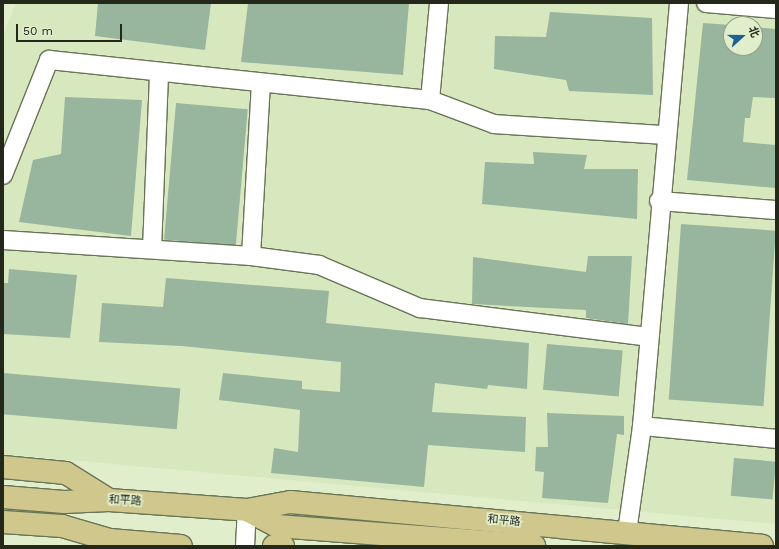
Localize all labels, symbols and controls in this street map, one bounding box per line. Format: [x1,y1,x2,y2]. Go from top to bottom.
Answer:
scale bar [18,16,124,42]
north arrow [723,16,763,56]
text: 50 m [23,24,53,38]
text: 北 [746,24,762,39]
street label: 和平路 [108,494,142,508]
street label: 和平路 [487,513,521,529]

